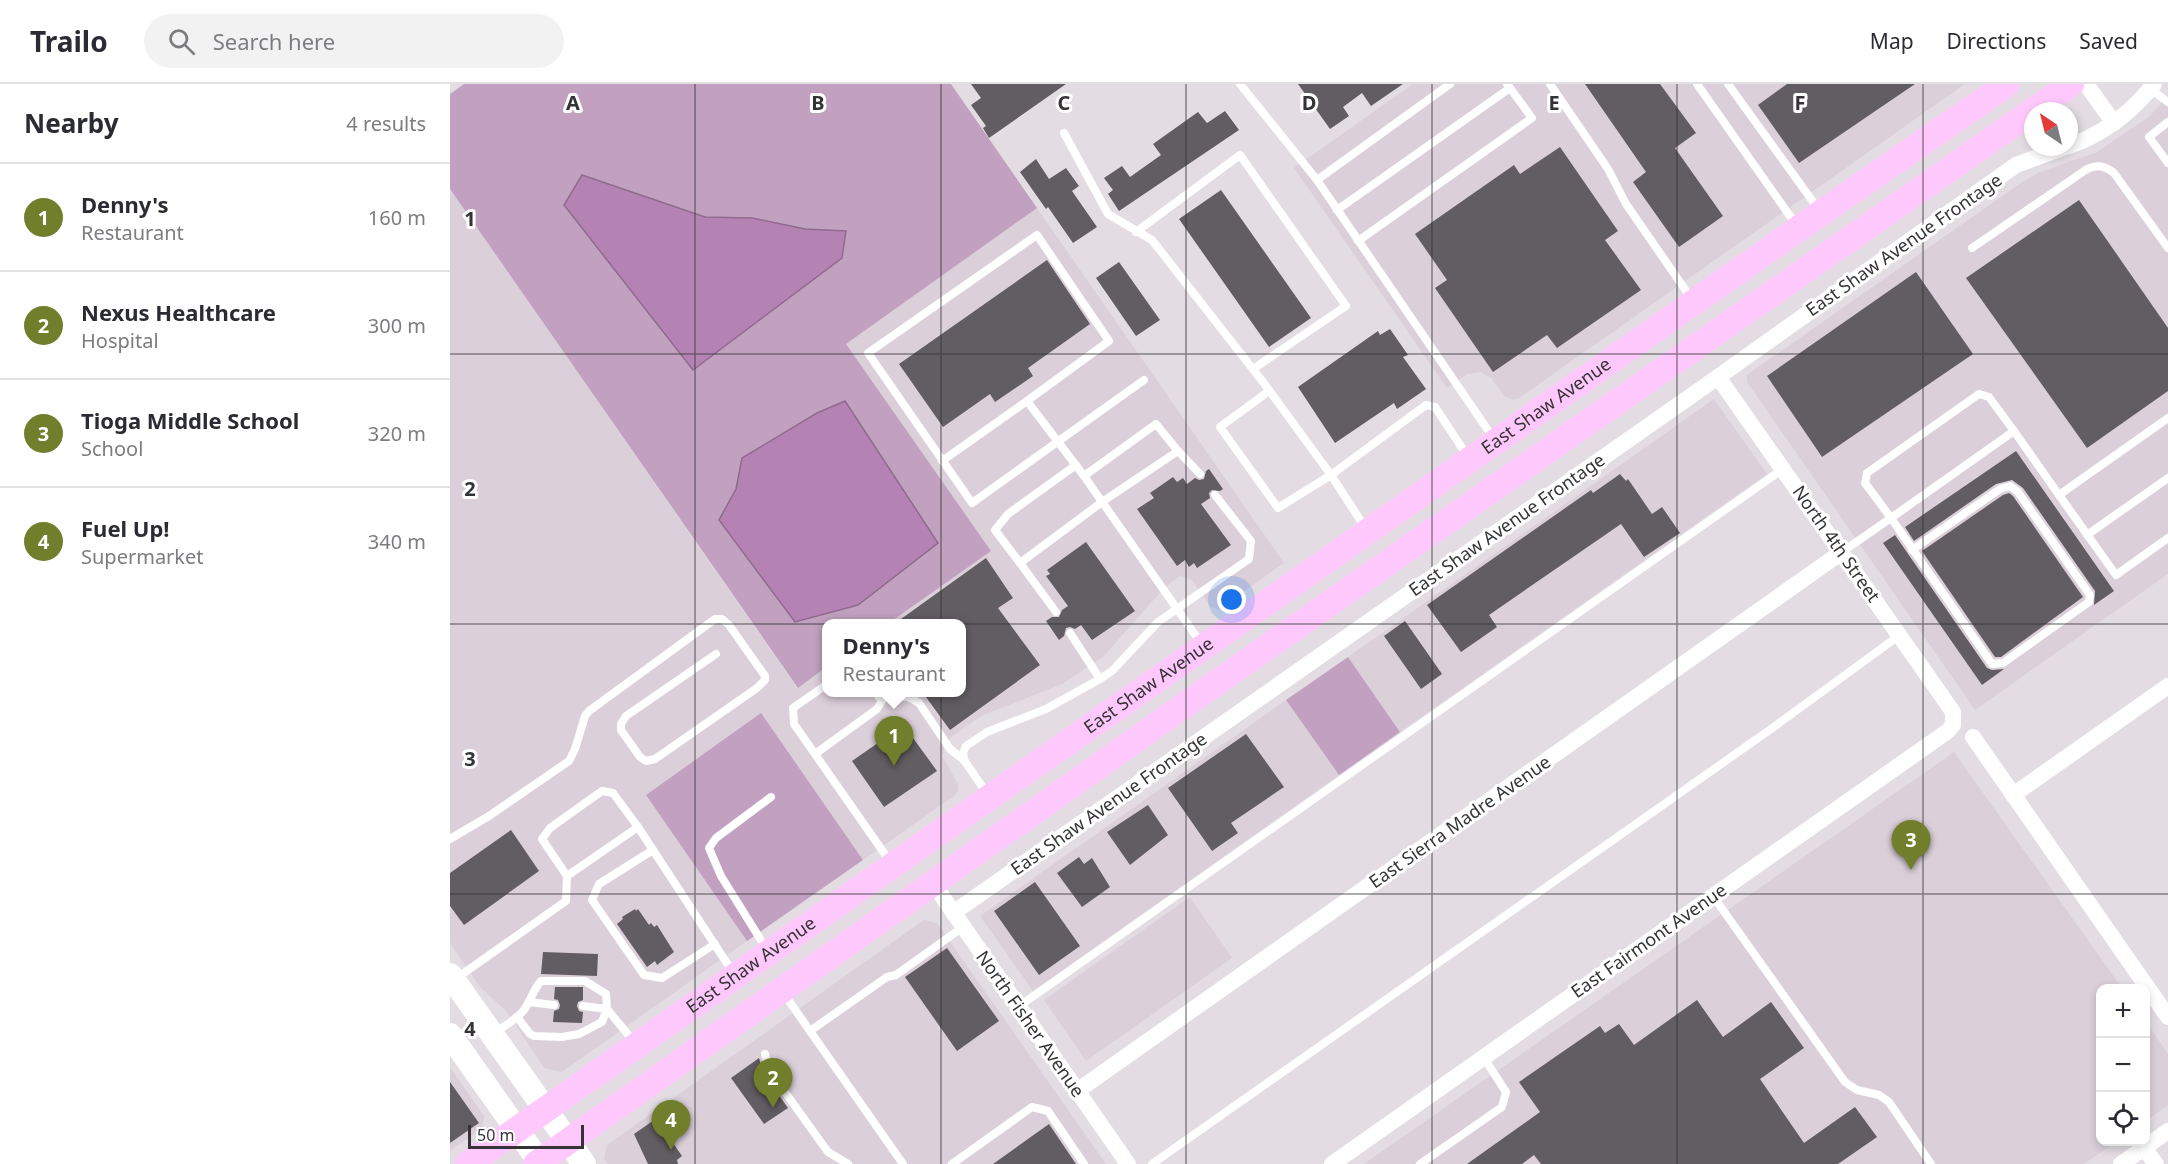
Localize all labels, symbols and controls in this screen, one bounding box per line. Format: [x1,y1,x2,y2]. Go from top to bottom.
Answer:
search box [144,14,564,68]
text: Trailo [30,22,108,60]
icon: search [165,25,198,58]
text: Search here [213,26,335,56]
text: Map [1870,27,1914,55]
text: Directions [1947,27,2046,55]
text: Saved [2079,27,2138,55]
text: A [566,89,580,116]
text: B [811,89,825,116]
text: C [1058,89,1071,116]
text: D [1302,89,1316,116]
text: E [1548,89,1560,116]
text: F [1795,89,1805,116]
north arrow [2024,102,2078,156]
text: Nearby [24,105,119,141]
text: 4 results [346,110,426,137]
street label: East Shaw Avenue Frontage [1801,167,2006,321]
text: Denny's [81,189,169,219]
text: 1 [38,204,49,231]
text: 160 m [368,204,426,231]
text: 1 [464,205,476,232]
text: Restaurant [81,219,184,246]
text: Nexus Healthcare [81,297,276,327]
text: 2 [38,312,49,339]
text: 300 m [368,312,426,339]
text: Hospital [81,327,159,354]
street label: East Shaw Avenue [1476,351,1615,459]
text: Tioga Middle School [81,405,299,435]
text: 3 [38,420,49,447]
text: 320 m [368,420,426,447]
text: School [81,435,143,462]
street label: East Shaw Avenue Frontage [1404,447,1609,601]
text: 2 [464,475,476,502]
street label: North 4th Street [1788,480,1886,607]
text: Fuel Up! [81,513,170,543]
text: 4 [38,528,49,555]
text: 340 m [368,528,426,555]
text: Supermarket [81,543,204,570]
your location [1217,585,1246,614]
popup [822,619,966,697]
text: Denny's [843,630,930,660]
street label: East Shaw Avenue [1079,631,1218,739]
text: Restaurant [843,660,945,687]
pin: 1 [874,716,914,766]
street label: East Shaw Avenue Frontage [1006,726,1211,880]
text: 3 [464,745,476,772]
street label: East Sierra Madre Avenue [1364,749,1555,893]
pin: 3 [1892,820,1930,870]
street label: East Fairmont Avenue [1566,877,1731,1003]
street label: East Shaw Avenue [681,910,820,1018]
street label: North Fisher Avenue [971,945,1090,1101]
map controls [2096,984,2150,1146]
button: + [2096,984,2150,1038]
text: 4 [464,1015,476,1042]
button: − [2096,1038,2150,1092]
pin: 2 [754,1058,792,1108]
button: locate [2096,1092,2150,1146]
pin: 4 [652,1100,690,1150]
scale bar [468,1122,584,1150]
text: 50 m [477,1124,514,1146]

